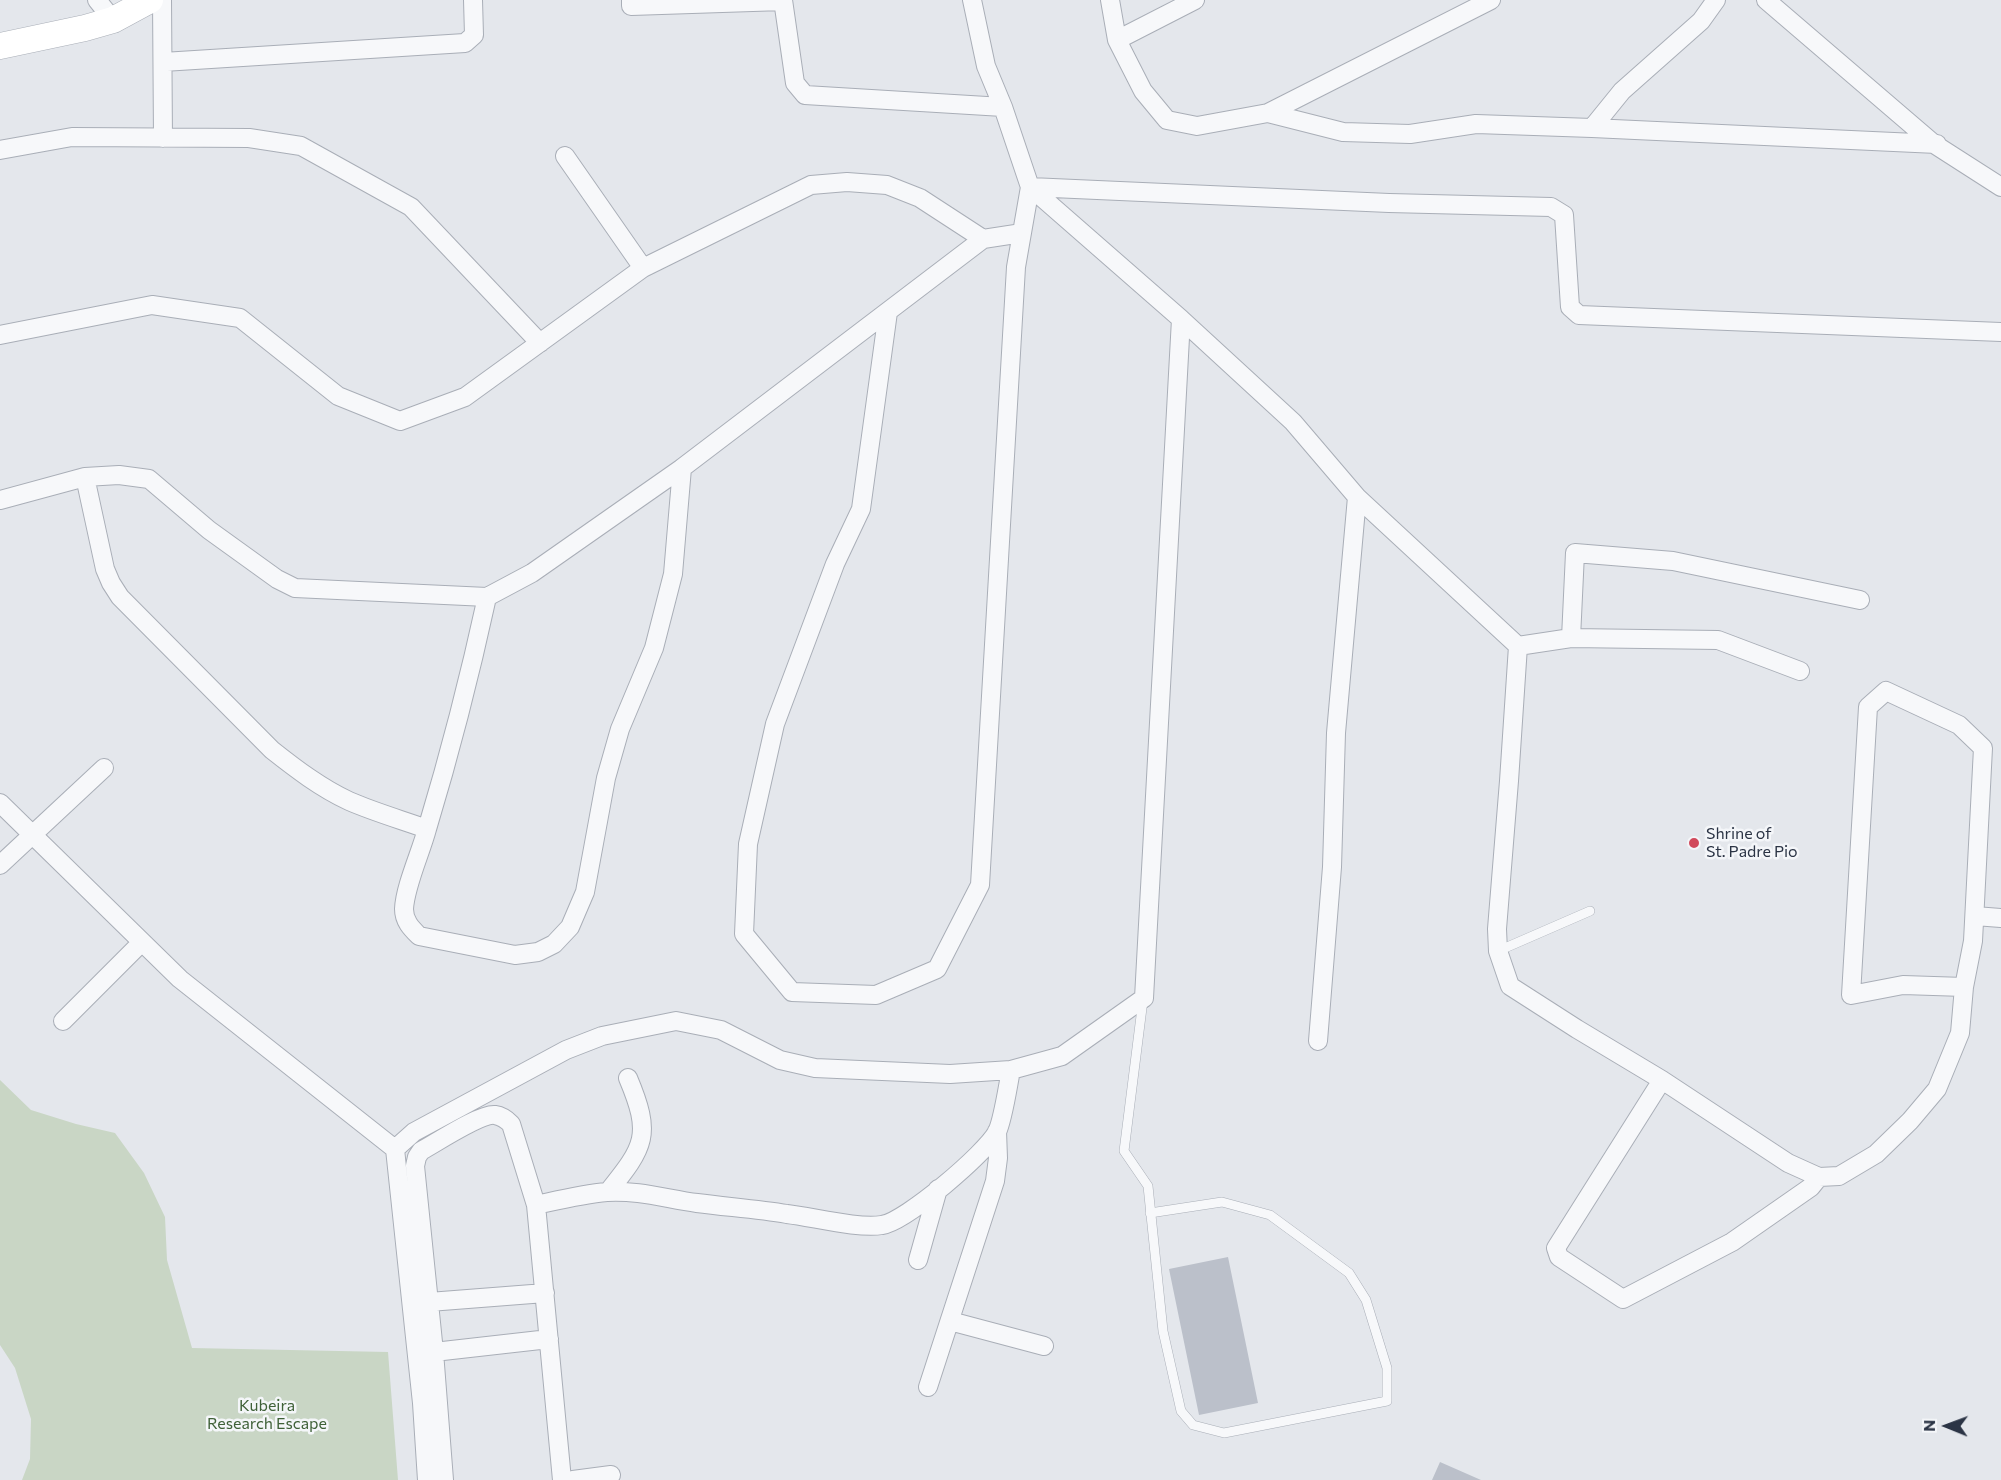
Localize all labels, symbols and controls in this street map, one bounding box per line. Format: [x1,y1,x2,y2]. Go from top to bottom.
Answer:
place label: Shrine of St. Padre Pio [1706,824,1798,862]
marker: Shrine of St. Padre Pio [1687,836,1701,850]
park label: Kubeira Research Escape [207,1396,327,1434]
north arrow [1917,1396,1977,1456]
text: N [1919,1420,1938,1432]

